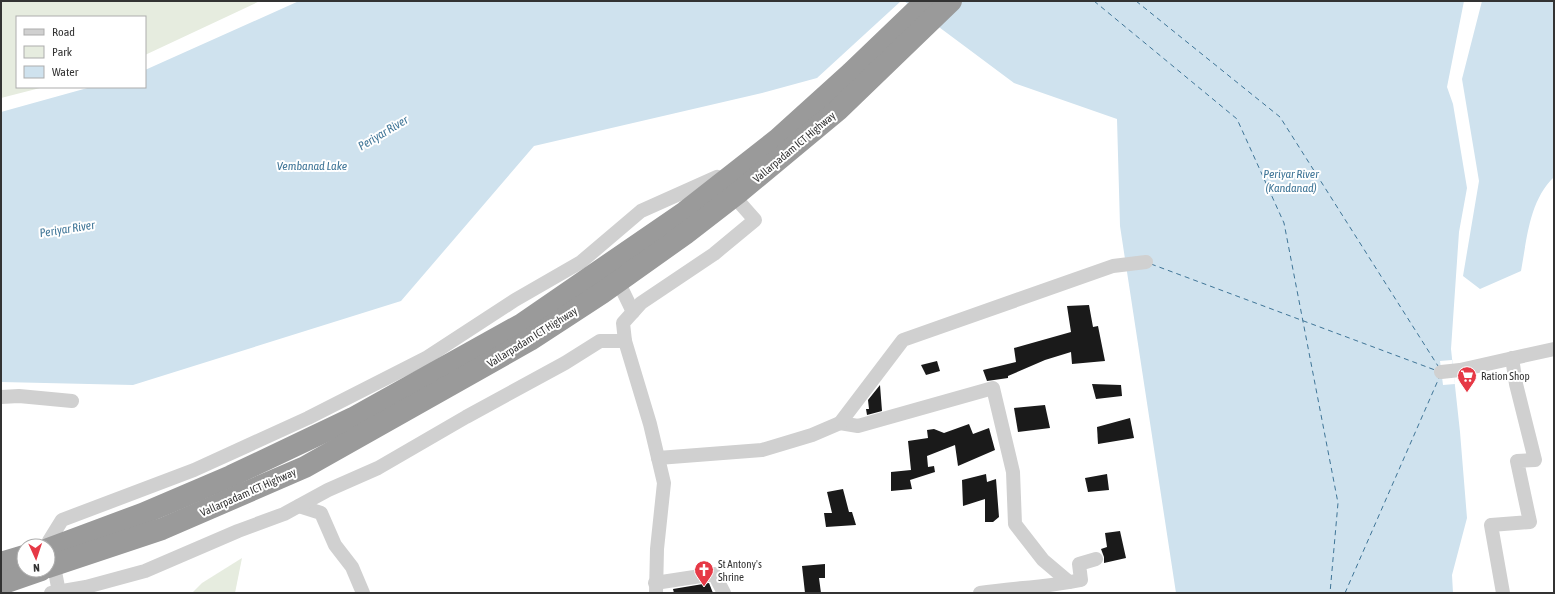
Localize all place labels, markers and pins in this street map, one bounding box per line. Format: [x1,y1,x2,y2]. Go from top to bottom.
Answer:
supermarket icon: Ration Shop [1456,365,1478,393]
place label: Ration Shop [1481,370,1530,382]
place label: St Antony's Shrine [718,558,762,583]
church icon: St Antony's Shrine [693,559,715,587]

